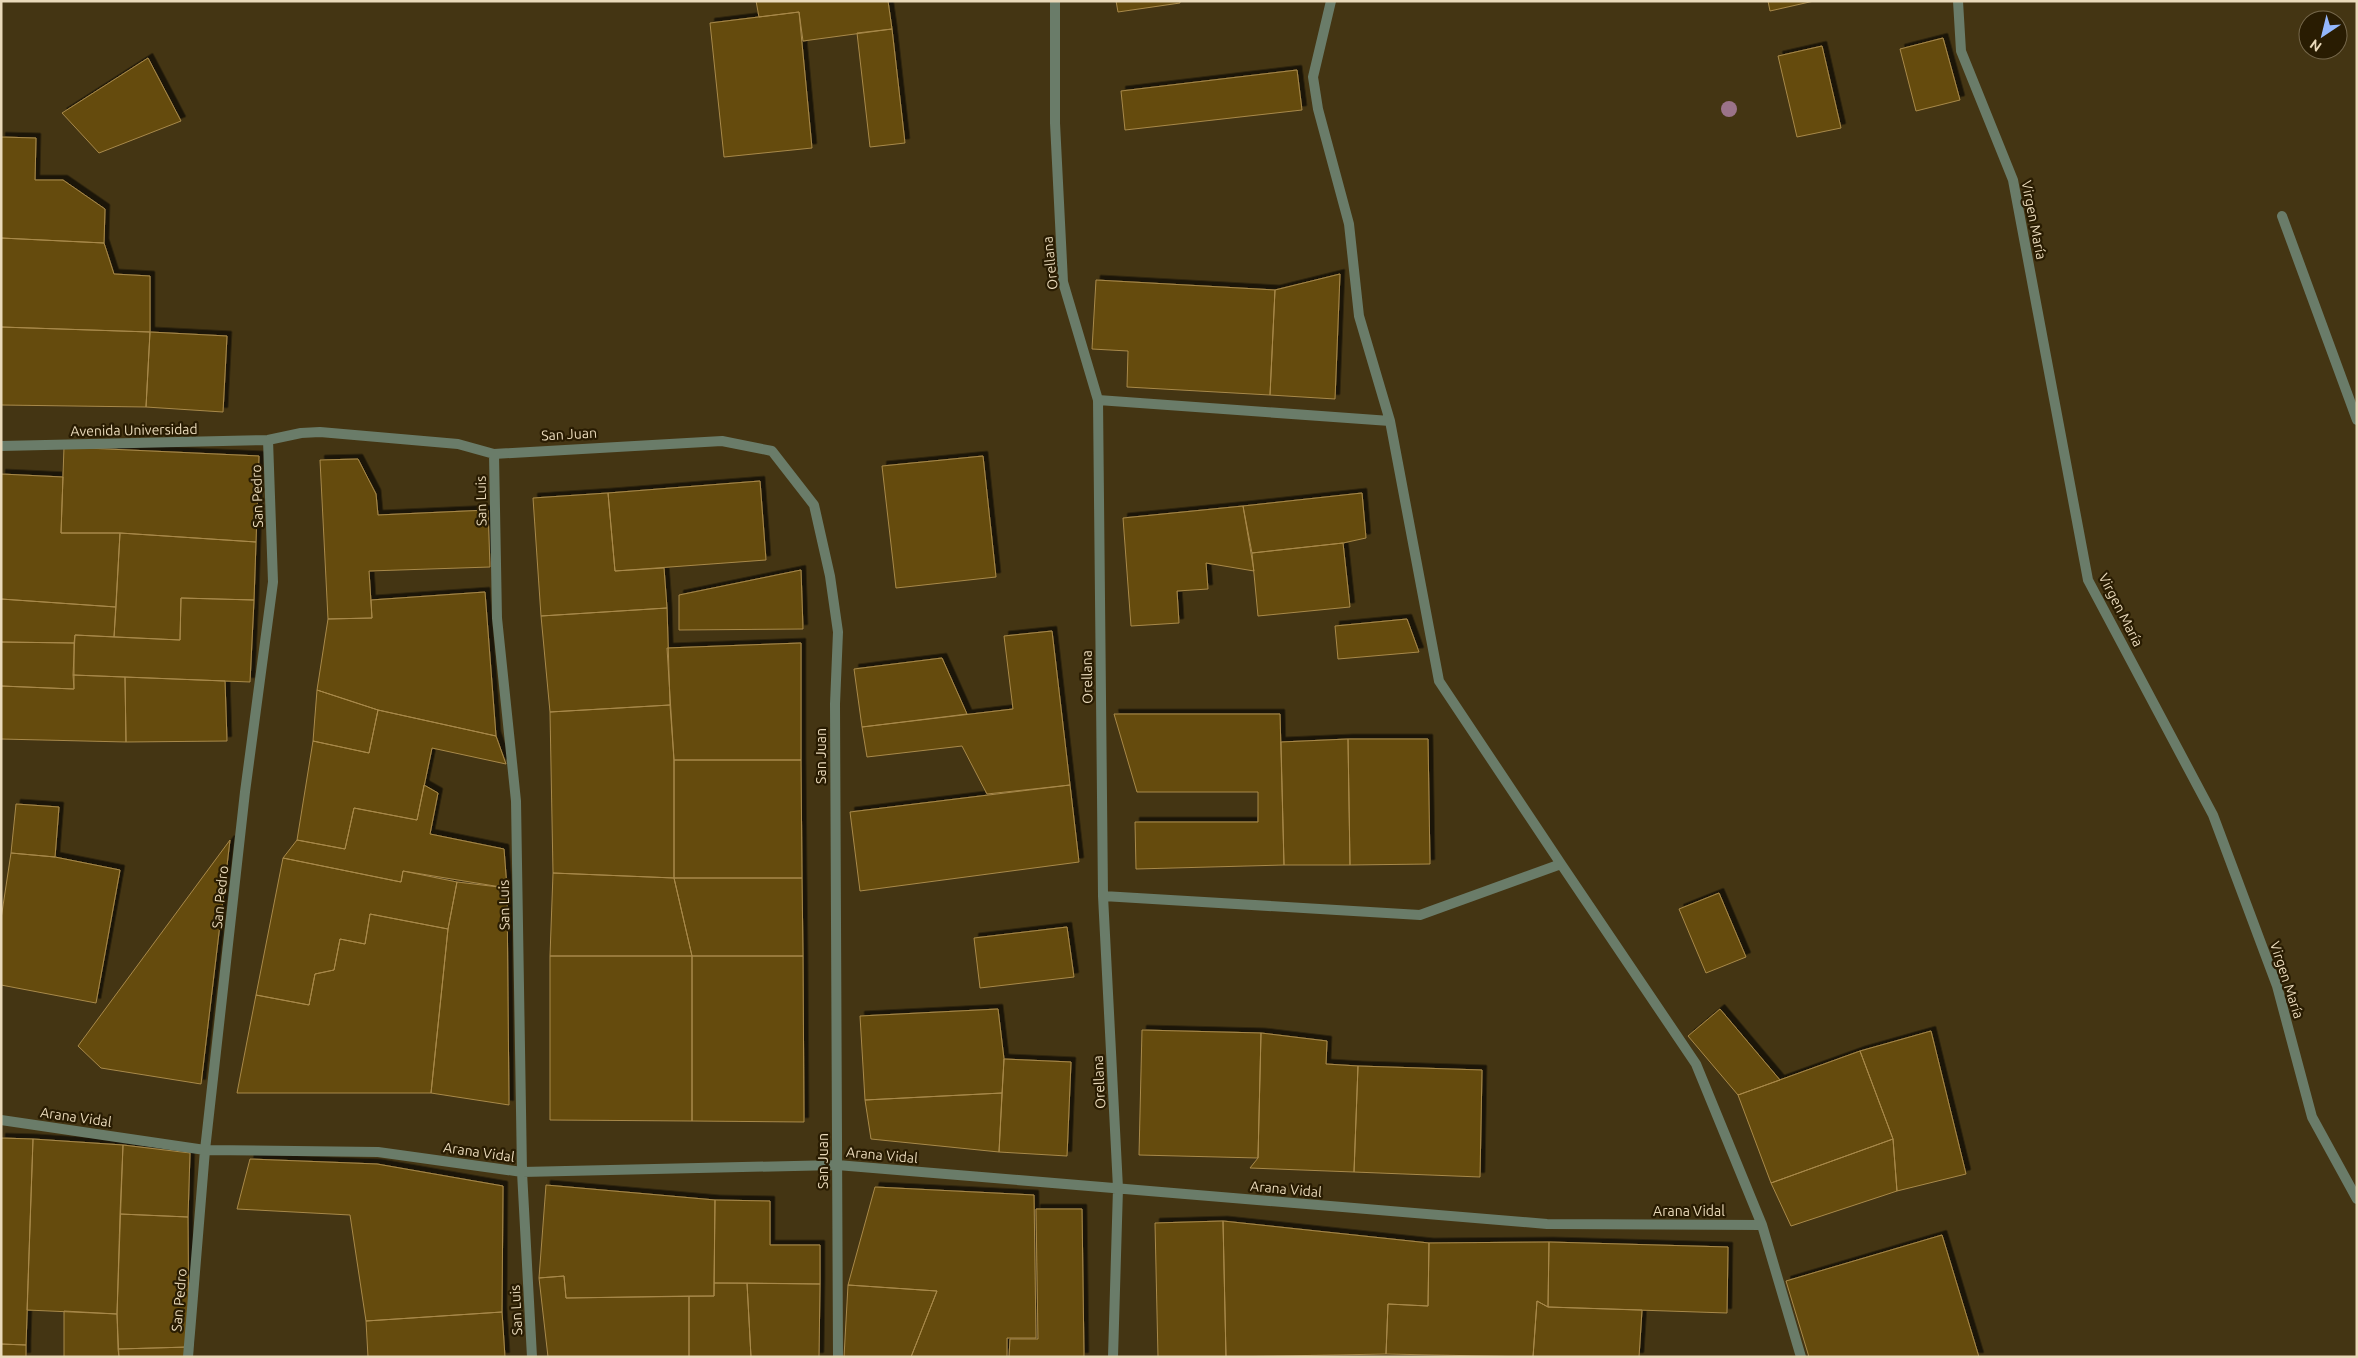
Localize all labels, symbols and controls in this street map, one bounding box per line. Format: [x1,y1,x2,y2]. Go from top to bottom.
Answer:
north arrow [2298,10,2348,60]
text: N [2307,36,2324,55]
street label: Virgen María [2018,179,2050,261]
street label: Orellana [1039,235,1061,291]
street label: Avenida Universidad [70,421,198,439]
street label: San Juan [541,425,597,443]
street label: San Pedro [248,464,266,528]
street label: San Luis [473,476,489,526]
street label: Virgen María [2096,571,2146,649]
street label: Orellana [1079,650,1095,704]
street label: San Juan [813,728,829,784]
street label: San Pedro [209,865,231,929]
street label: San Luis [496,880,512,930]
street label: Virgen María [2267,939,2307,1021]
street label: Orellana [1090,1055,1108,1109]
street label: Arana Vidal [39,1104,113,1130]
street label: San Juan [815,1133,831,1189]
street label: Arana Vidal [442,1139,516,1165]
street label: Arana Vidal [846,1144,919,1166]
street label: Arana Vidal [1250,1178,1323,1200]
street label: Arana Vidal [1653,1203,1725,1219]
street label: San Pedro [168,1268,190,1332]
street label: San Luis [507,1284,525,1336]

